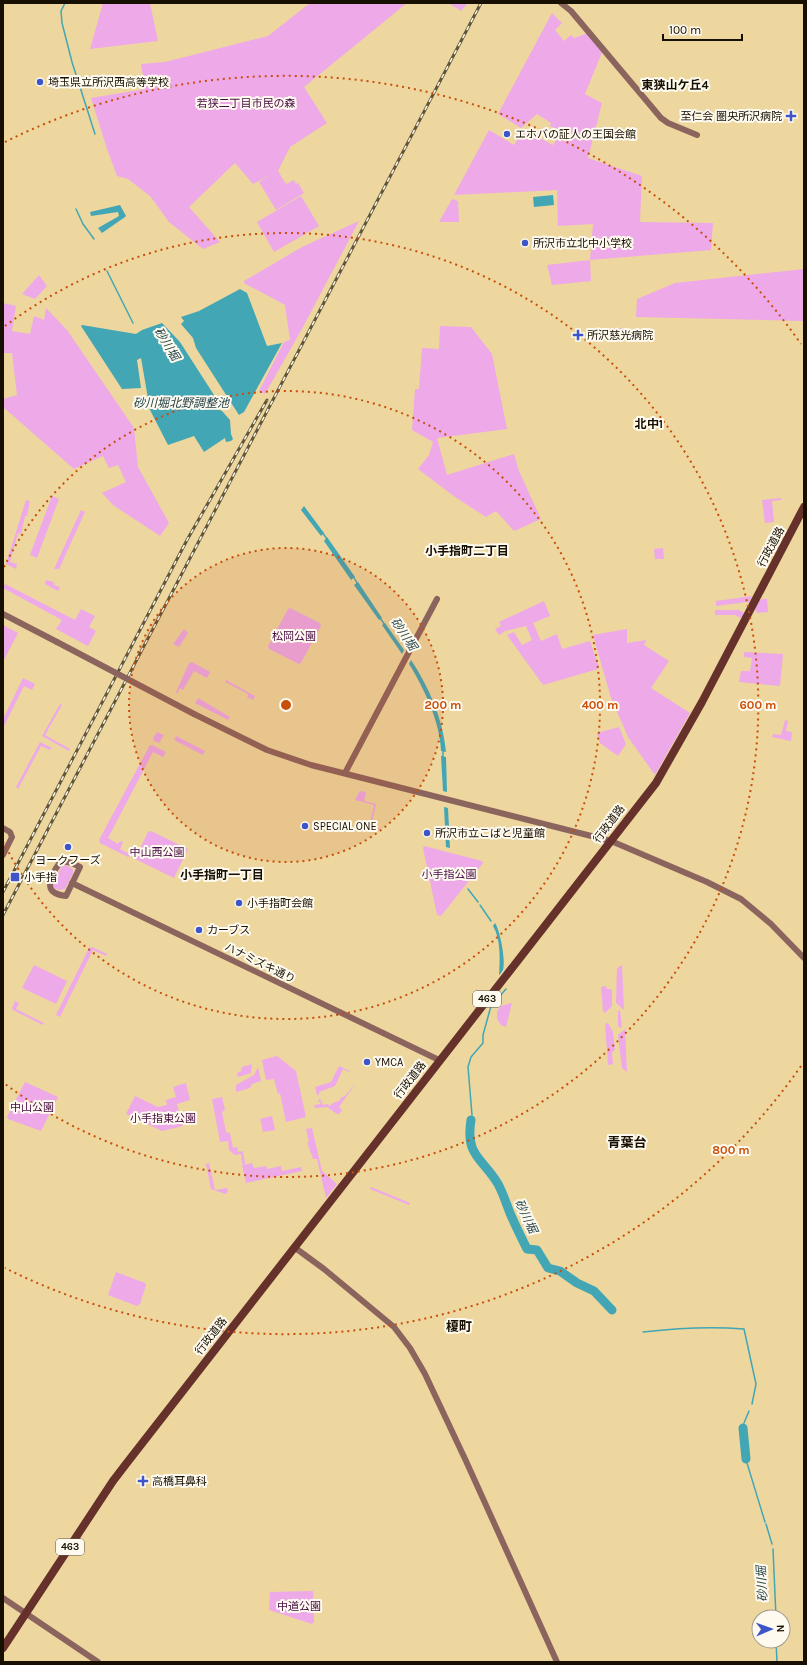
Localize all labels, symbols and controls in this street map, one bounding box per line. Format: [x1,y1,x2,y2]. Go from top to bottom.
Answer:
scale bar [663,16,742,42]
text: 100 m [669,23,701,37]
place label: 埼玉県立所沢西高等学校 [48,76,169,89]
marker: 埼玉県立所沢西高等学校 [35,77,45,87]
district label: 東狭山ケ丘4 [641,78,709,92]
park label: 若狭二丁目市民の森 [197,97,296,110]
place label: 至仁会 圏央所沢病院 [680,110,782,123]
marker: 至仁会 圏央所沢病院 [785,110,797,122]
place label: エホバの証人の王国会館 [515,128,636,141]
marker: エホバの証人の王国会館 [502,129,512,139]
place label: 所沢市立北中小学校 [533,237,632,250]
marker: 所沢市立北中小学校 [520,238,530,248]
water label: 砂川堀 [152,325,184,365]
marker: 所沢慈光病院 [572,329,584,341]
place label: 所沢慈光病院 [587,329,653,342]
water label: 砂川堀北野調整池 [133,396,230,410]
district label: 北中1 [635,417,663,431]
street label: 行政道路 [755,525,787,569]
district label: 小手指町二丁目 [425,544,509,558]
water label: 砂川堀 [388,615,421,654]
park label: 松岡公園 [272,630,316,643]
centre of rings [279,698,293,712]
text: 200 m [425,698,461,712]
text: 400 m [582,698,618,712]
text: 600 m [740,698,776,712]
street label: 行政道路 [591,803,627,845]
place label: SPECIAL ONE [313,820,377,833]
marker: SPECIAL ONE [300,821,310,831]
place label: 所沢市立こばと児童館 [435,827,545,840]
marker: 所沢市立こばと児童館 [422,828,432,838]
marker: ヨークフーズ [63,842,73,852]
park label: 中山西公園 [130,846,185,859]
place label: ヨークフーズ [35,854,101,867]
district label: 小手指町一丁目 [180,868,264,882]
park label: 小手指公園 [422,868,477,881]
marker: 小手指 [9,871,21,883]
place label: 小手指 [24,871,57,884]
place label: 小手指町会館 [247,897,313,910]
marker: 小手指町会館 [234,898,244,908]
place label: カーブス [207,924,250,937]
marker: カーブス [194,925,204,935]
street label: ハナミズキ通り [223,940,297,986]
road number: 463 [473,991,501,1007]
place label: YMCA [375,1056,404,1069]
marker: YMCA [362,1057,372,1067]
street label: 行政道路 [391,1059,429,1101]
park label: 中山公園 [10,1101,54,1114]
park label: 小手指東公園 [130,1112,196,1125]
district label: 青葉台 [607,1135,647,1150]
text: 800 m [712,1143,750,1157]
water label: 砂川堀 [512,1197,541,1237]
street label: 行政道路 [192,1315,230,1357]
district label: 榎町 [446,1319,472,1334]
marker: 高橋耳鼻科 [137,1475,149,1487]
place label: 高橋耳鼻科 [152,1475,207,1488]
road number: 463 [56,1539,84,1555]
water label: 砂川堀 [754,1564,770,1602]
park label: 中道公園 [277,1600,321,1613]
north arrow [751,1609,791,1649]
text: N [774,1624,787,1633]

